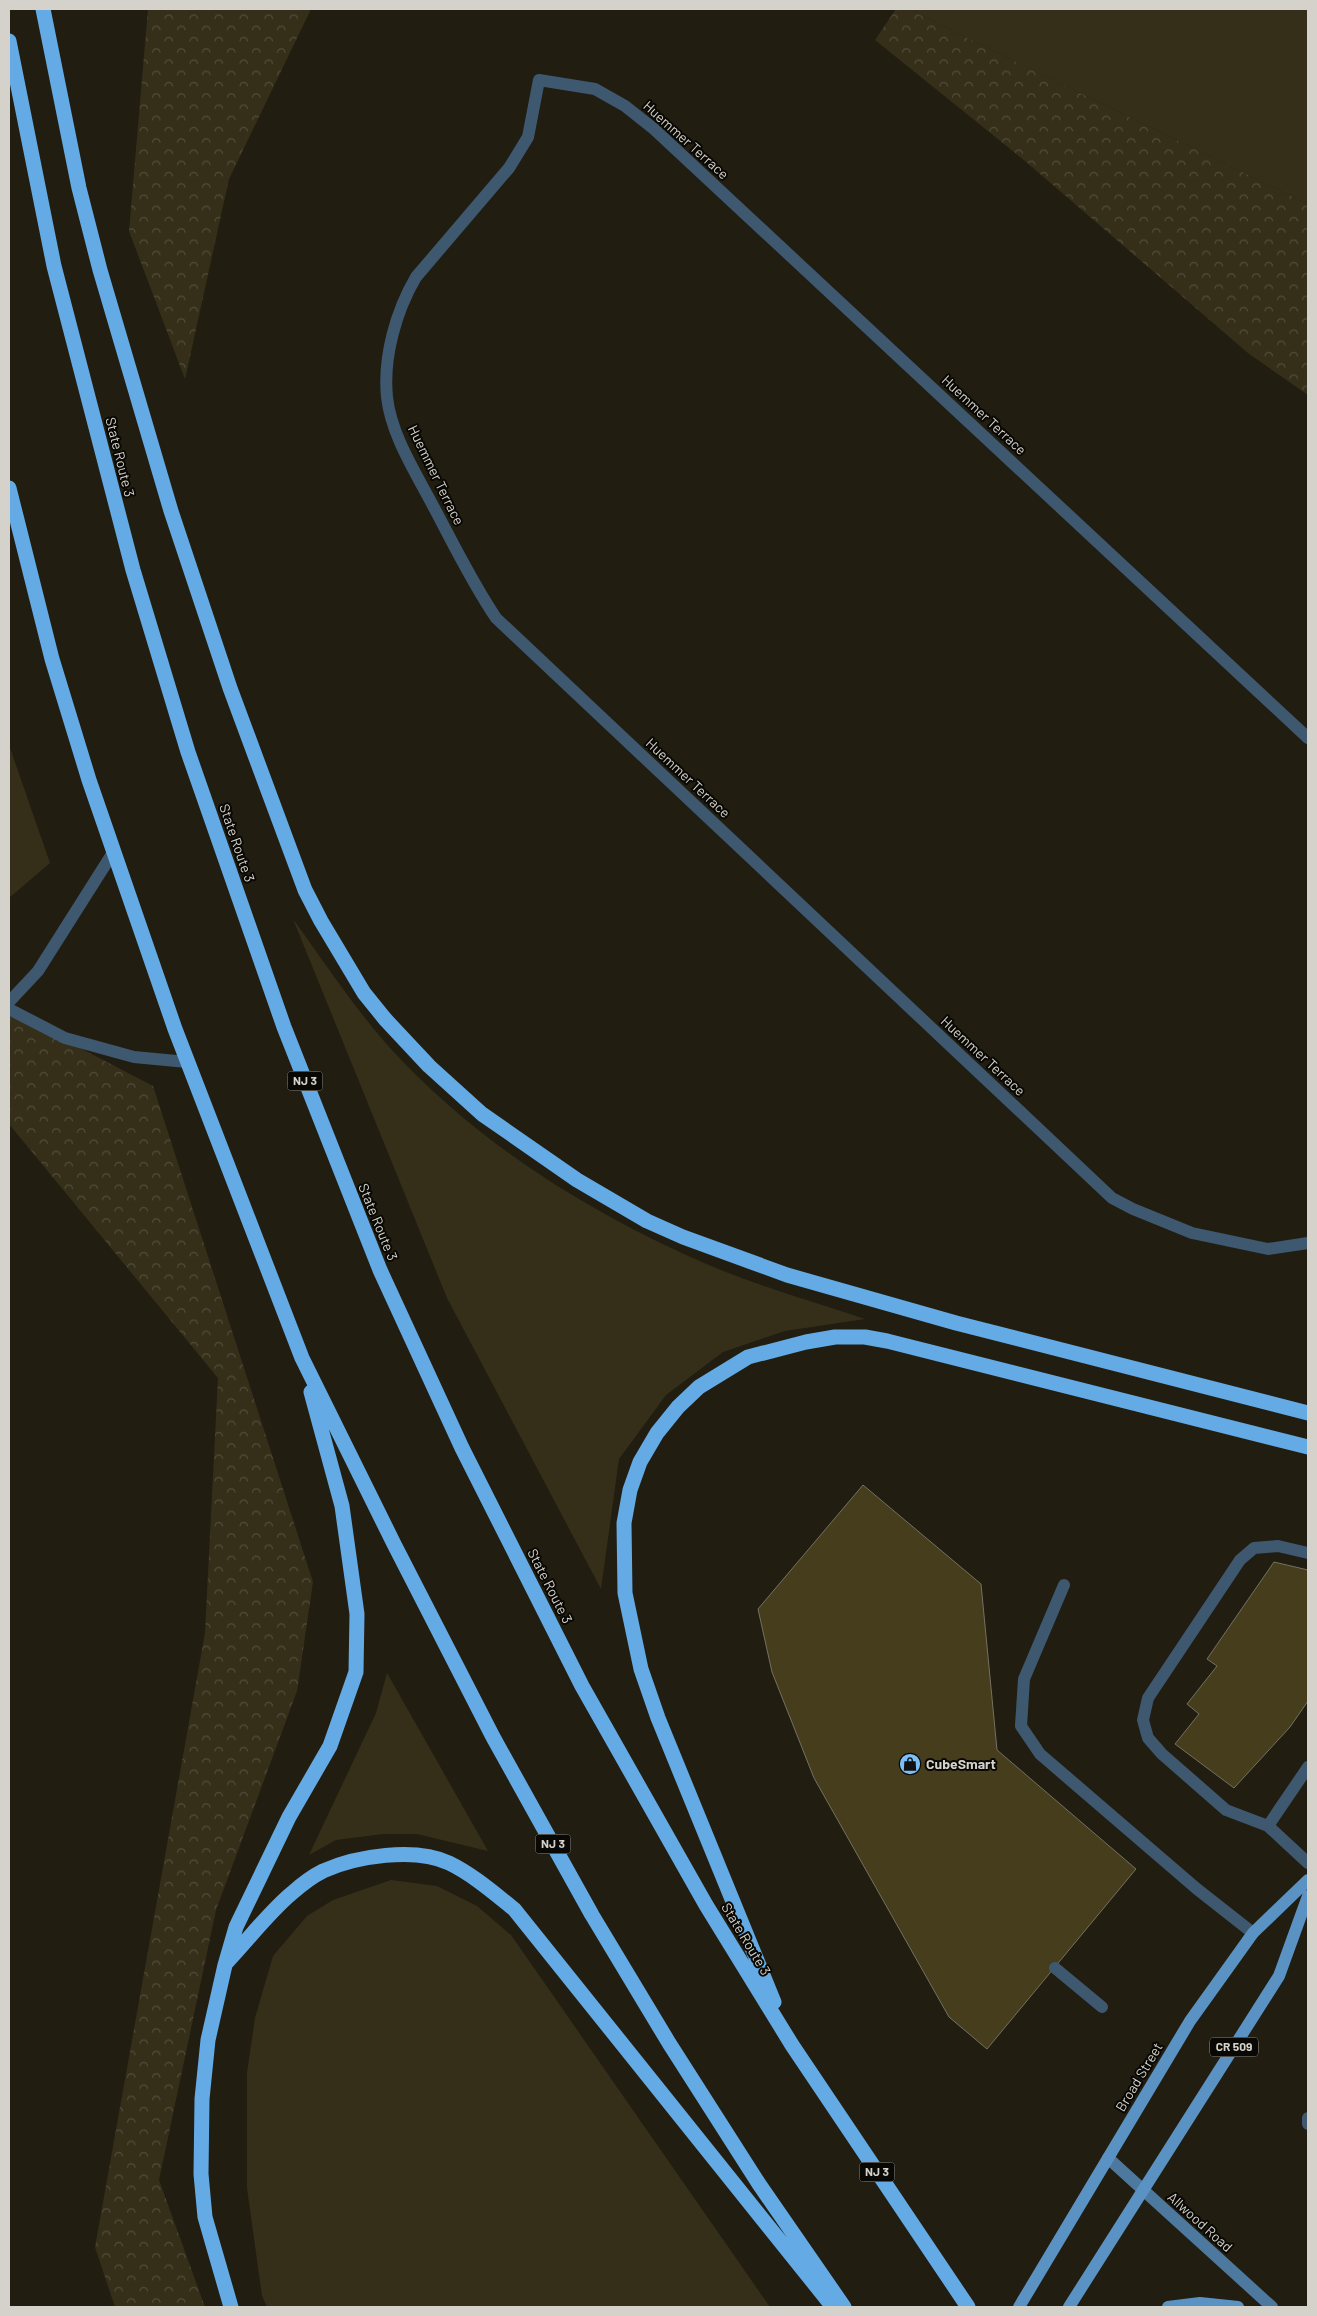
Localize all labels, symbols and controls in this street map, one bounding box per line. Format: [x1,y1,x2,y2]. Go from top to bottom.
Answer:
street label: Huemmer Terrace [640,97,733,182]
street label: Huemmer Terrace [939,371,1030,458]
street label: State Route 3 [102,415,139,498]
street label: Huemmer Terrace [405,422,468,527]
street label: Huemmer Terrace [643,734,734,821]
street label: State Route 3 [216,802,259,884]
street label: Huemmer Terrace [938,1012,1029,1099]
road number: NJ 3 [288,1072,322,1090]
street label: State Route 3 [355,1181,402,1263]
street label: State Route 3 [524,1546,577,1626]
shop icon: CubeSmart [898,1752,922,1776]
place label: CubeSmart [926,1755,996,1772]
road number: NJ 3 [536,1835,570,1854]
street label: State Route 3 [718,1899,775,1978]
road number: CR 509 [1210,2038,1258,2056]
street label: Broad Street [1111,2039,1166,2114]
road number: NJ 3 [860,2162,894,2182]
street label: Allwood Road [1164,2188,1236,2255]

